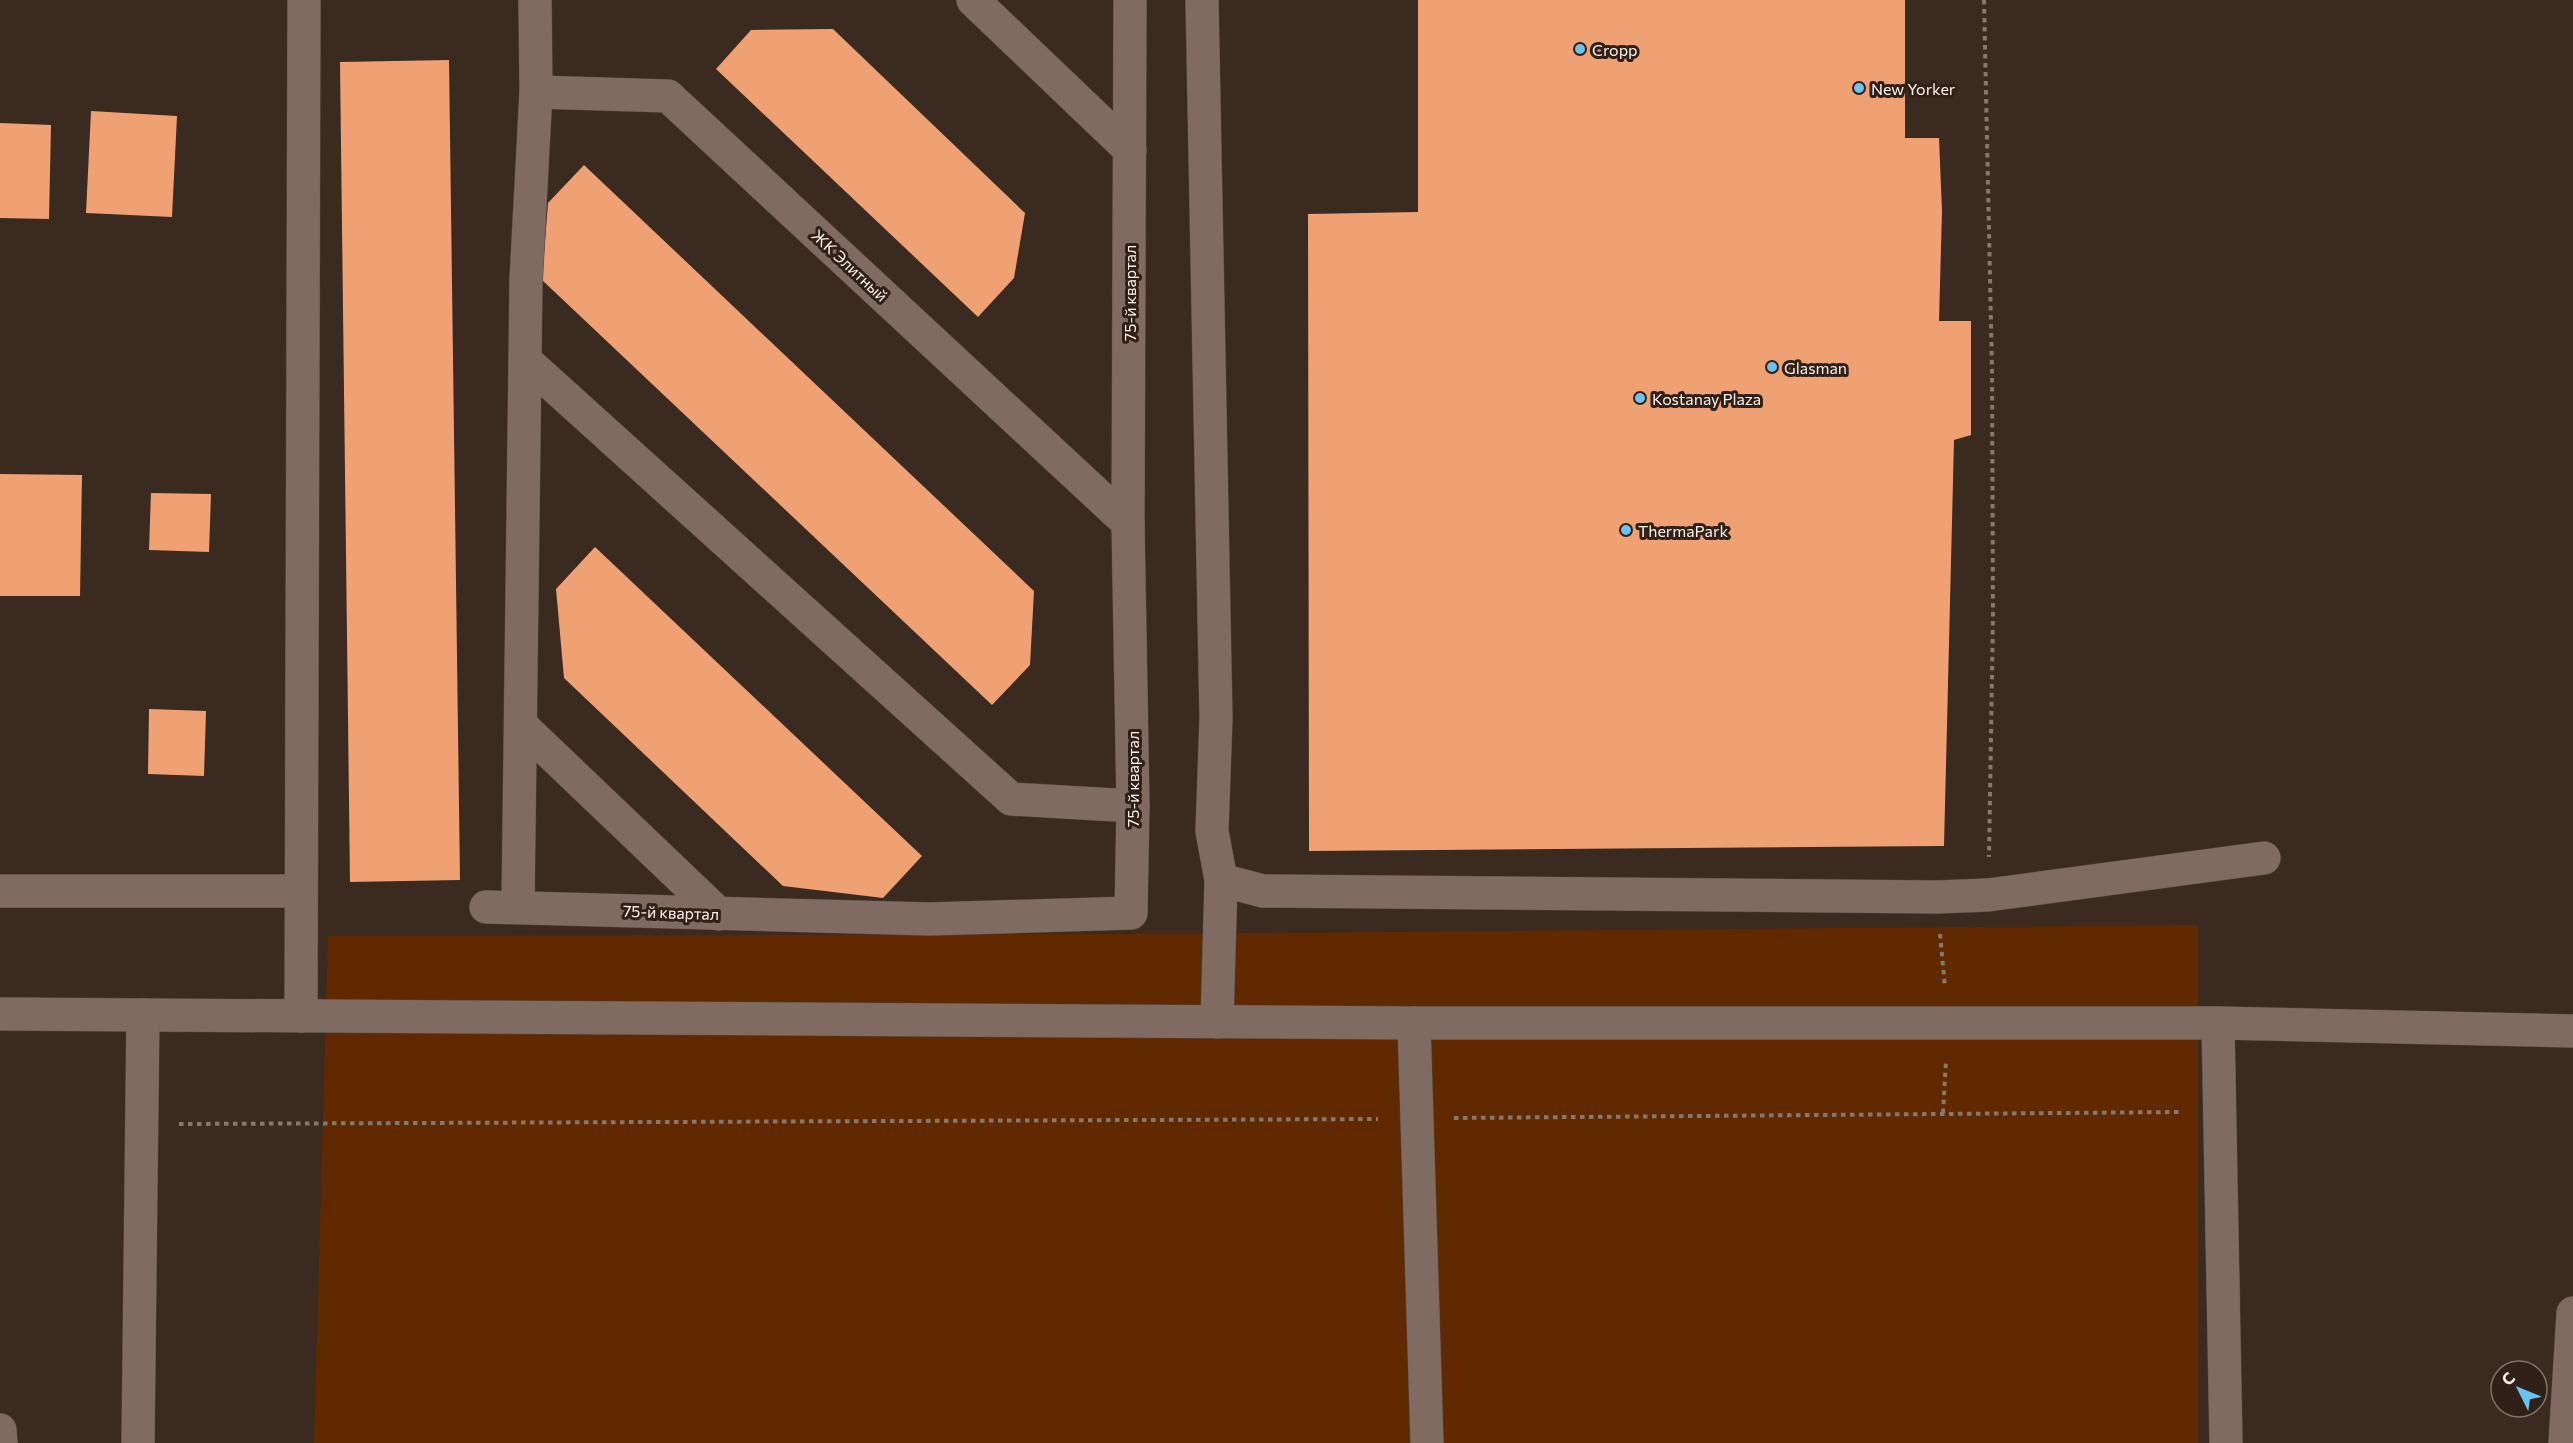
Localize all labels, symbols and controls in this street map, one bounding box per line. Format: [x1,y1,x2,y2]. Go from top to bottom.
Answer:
place label: Cropp [1592,40,1638,59]
marker: Cropp [1573,42,1587,56]
place label: New Yorker [1871,79,1956,98]
marker: New Yorker [1852,81,1866,95]
street label: ЖК Элитный [808,225,892,305]
street label: 75-й квартал [1120,245,1139,341]
place label: Glasman [1784,358,1847,377]
marker: Glasman [1765,360,1779,374]
place label: Kostanay Plaza [1652,389,1761,408]
marker: Kostanay Plaza [1633,391,1647,405]
place label: ThermaPark [1638,521,1728,540]
marker: ThermaPark [1619,523,1633,537]
street label: 75-й квартал [1123,731,1142,827]
street label: 75-й квартал [623,901,719,923]
north arrow [2489,1359,2549,1419]
text: С [2497,1368,2518,1389]

